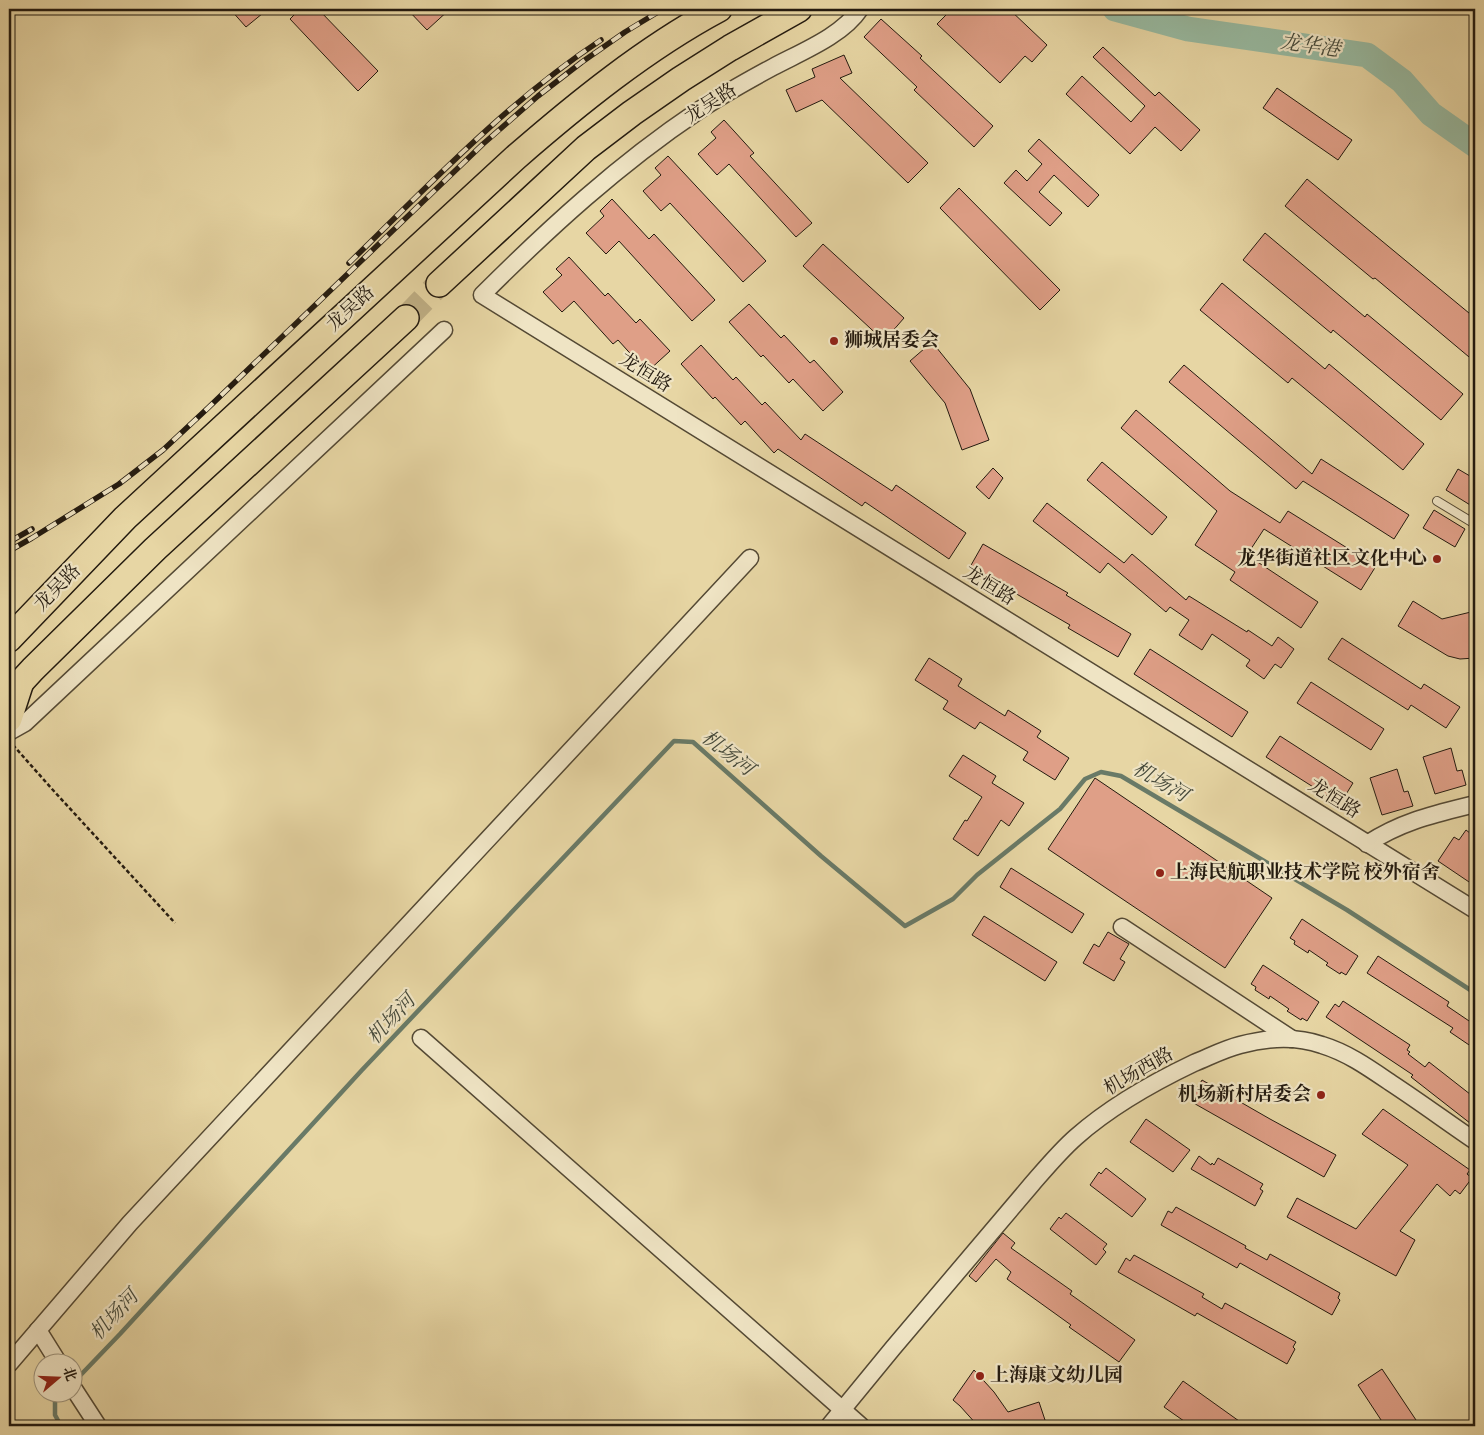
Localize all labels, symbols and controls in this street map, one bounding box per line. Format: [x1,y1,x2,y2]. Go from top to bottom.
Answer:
water label: 龙华港 [1278,29,1345,65]
street label: 龙吴路 [680,78,742,130]
street label: 龙吴路 [321,280,381,338]
place label: 狮城居委会 [844,328,939,354]
marker: 狮城居委会 [828,335,840,347]
street label: 龙恒路 [614,347,676,399]
place label: 龙华街道社区文化中心 [1237,546,1427,572]
marker: 龙华街道社区文化中心 [1431,553,1443,565]
street label: 龙吴路 [29,558,87,618]
street label: 龙恒路 [958,560,1020,612]
water label: 机场河 [695,724,762,785]
water label: 机场河 [1127,756,1196,812]
street label: 龙恒路 [1303,773,1365,825]
place label: 上海民航职业技术学院 校外宿舍 [1170,860,1440,886]
marker: 上海民航职业技术学院 校外宿舍 [1154,867,1166,879]
water label: 机场河 [361,986,425,1051]
street label: 机场西路 [1100,1042,1178,1102]
place label: 机场新村居委会 [1178,1082,1311,1108]
marker: 机场新村居委会 [1315,1089,1327,1101]
water label: 机场河 [84,1282,148,1347]
north arrow [32,1352,82,1402]
place label: 上海康文幼儿园 [990,1363,1123,1389]
text: 北 [58,1365,80,1384]
marker: 上海康文幼儿园 [974,1370,986,1382]

